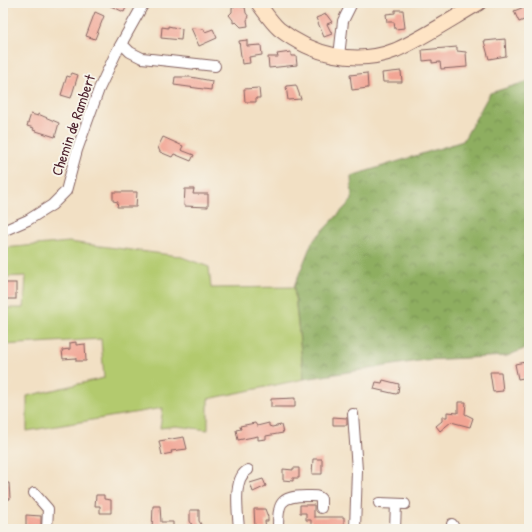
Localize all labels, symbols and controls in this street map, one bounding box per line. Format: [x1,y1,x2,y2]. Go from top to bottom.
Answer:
street label: Chemin de Rambert [46,71,100,178]

